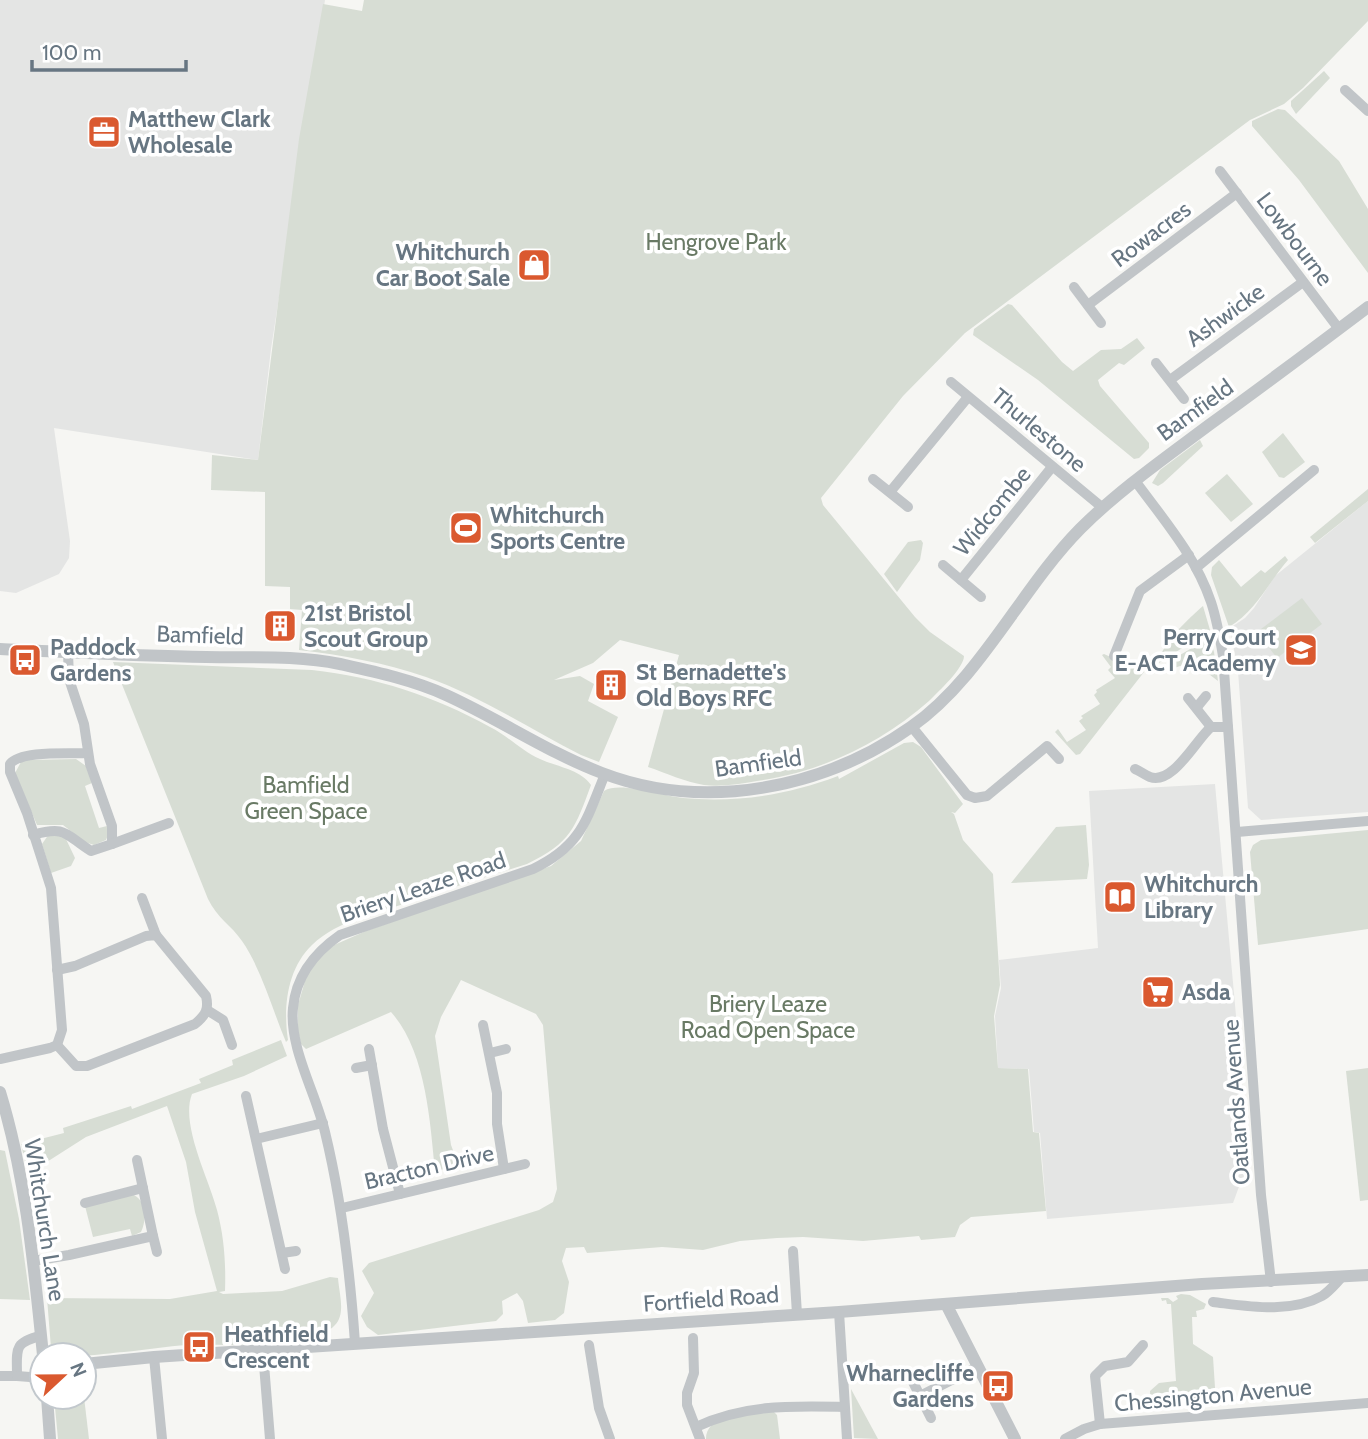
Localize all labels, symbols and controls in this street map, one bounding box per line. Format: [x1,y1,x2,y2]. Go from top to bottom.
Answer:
scale bar [32,28,186,72]
text: 100 m [42,40,101,65]
place label: Matthew Clark Wholesale [128,105,272,159]
office icon: Matthew Clark Wholesale [85,113,123,151]
street label: Lowbourne [1251,187,1339,291]
street label: Rowacres [1106,195,1196,273]
park label: Hengrove Park [646,228,787,256]
place label: Whitchurch Car Boot Sale [376,238,510,292]
shop icon: Whitchurch Car Boot Sale [515,246,553,284]
street label: Ashwicke [1181,277,1270,353]
street label: Bamfield [1152,373,1238,447]
street label: Thurlestone [986,382,1092,478]
street label: Widcombe [947,460,1037,561]
place label: Whitchurch Sports Centre [490,501,625,555]
sports icon: Whitchurch Sports Centre [447,509,485,547]
place label: 21st Bristol Scout Group [304,599,428,653]
building icon: 21st Bristol Scout Group [261,607,299,645]
street label: Bamfield [156,619,244,651]
place label: Perry Court E-ACT Academy [1115,623,1277,677]
school or university icon: Perry Court E-ACT Academy [1282,631,1320,669]
place label: Paddock Gardens [50,633,137,687]
bus stop icon: Paddock Gardens [6,641,44,679]
place label: St Bernadette's Old Boys RFC [636,658,786,712]
building icon: St Bernadette's Old Boys RFC [592,666,630,704]
street label: Bamfield [713,743,803,783]
park label: Bamfield Green Space [244,771,368,825]
street label: Briery Leaze Road [337,846,509,928]
place label: Whitchurch Library [1144,870,1259,924]
library icon: Whitchurch Library [1101,878,1139,916]
supermarket icon: Asda [1139,973,1177,1011]
place label: Asda [1182,978,1231,1006]
park label: Briery Leaze Road Open Space [681,990,855,1044]
street label: Oatlands Avenue [1216,1018,1256,1186]
street label: Whitchurch Lane [18,1137,72,1303]
street label: Bracton Drive [361,1138,497,1196]
street label: Fortfield Road [642,1280,780,1318]
place label: Heathfield Crescent [224,1320,329,1374]
bus stop icon: Heathfield Crescent [180,1328,218,1366]
north arrow [28,1341,98,1411]
text: N [65,1359,91,1380]
place label: Wharnecliffe Gardens [846,1359,974,1413]
bus stop icon: Wharnecliffe Gardens [979,1367,1017,1405]
street label: Chessington Avenue [1113,1372,1313,1418]

